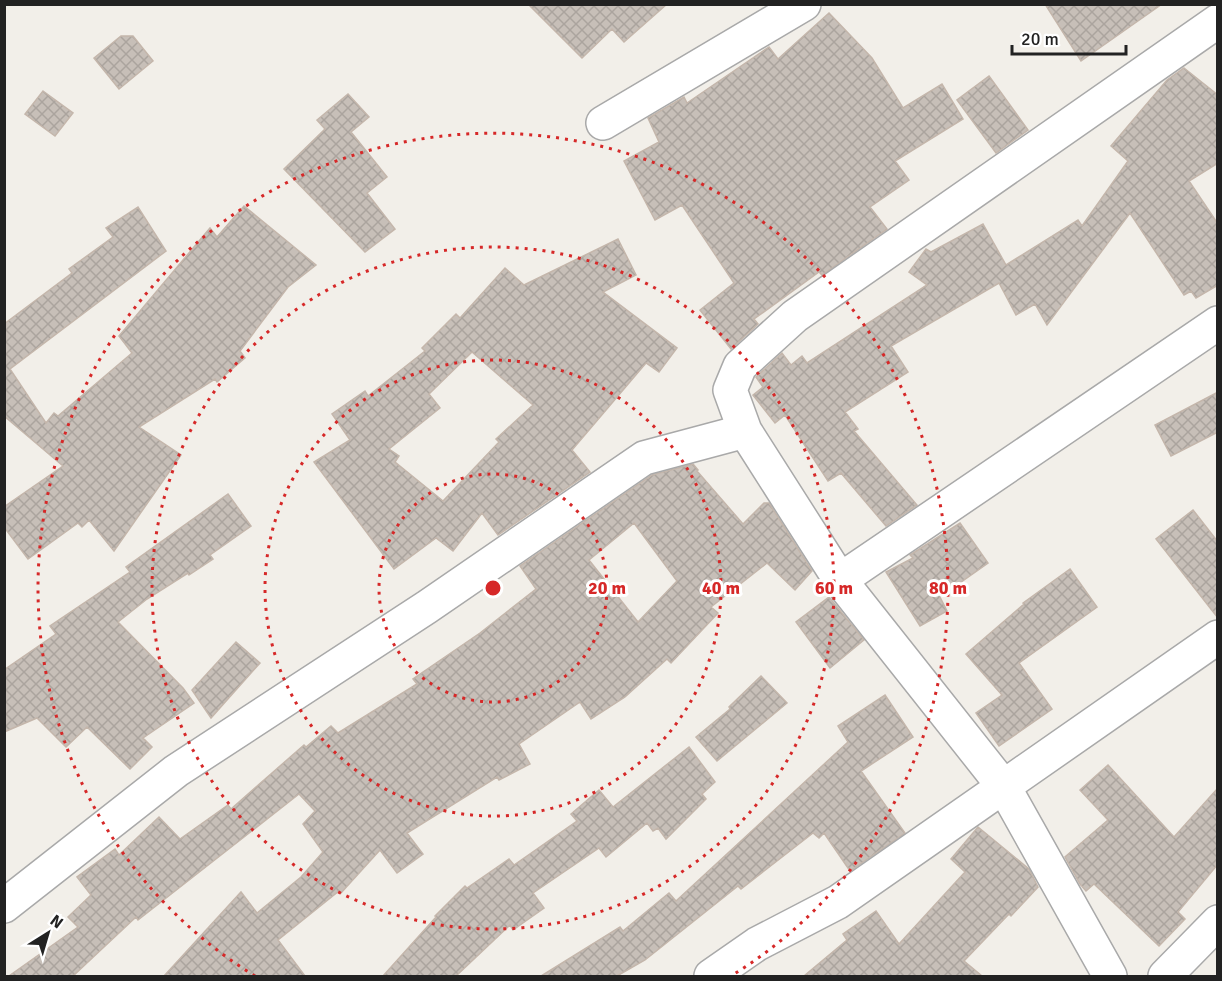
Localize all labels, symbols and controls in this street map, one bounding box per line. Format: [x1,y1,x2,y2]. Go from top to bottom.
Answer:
scale bar [1012,18,1126,56]
text: 20 m [1021,28,1059,50]
text: 20 m [588,577,626,599]
text: 40 m [702,577,740,599]
text: 60 m [815,577,853,599]
text: 80 m [929,577,967,599]
centre of rings [483,578,503,598]
north arrow [18,903,78,963]
text: N [46,910,67,933]

